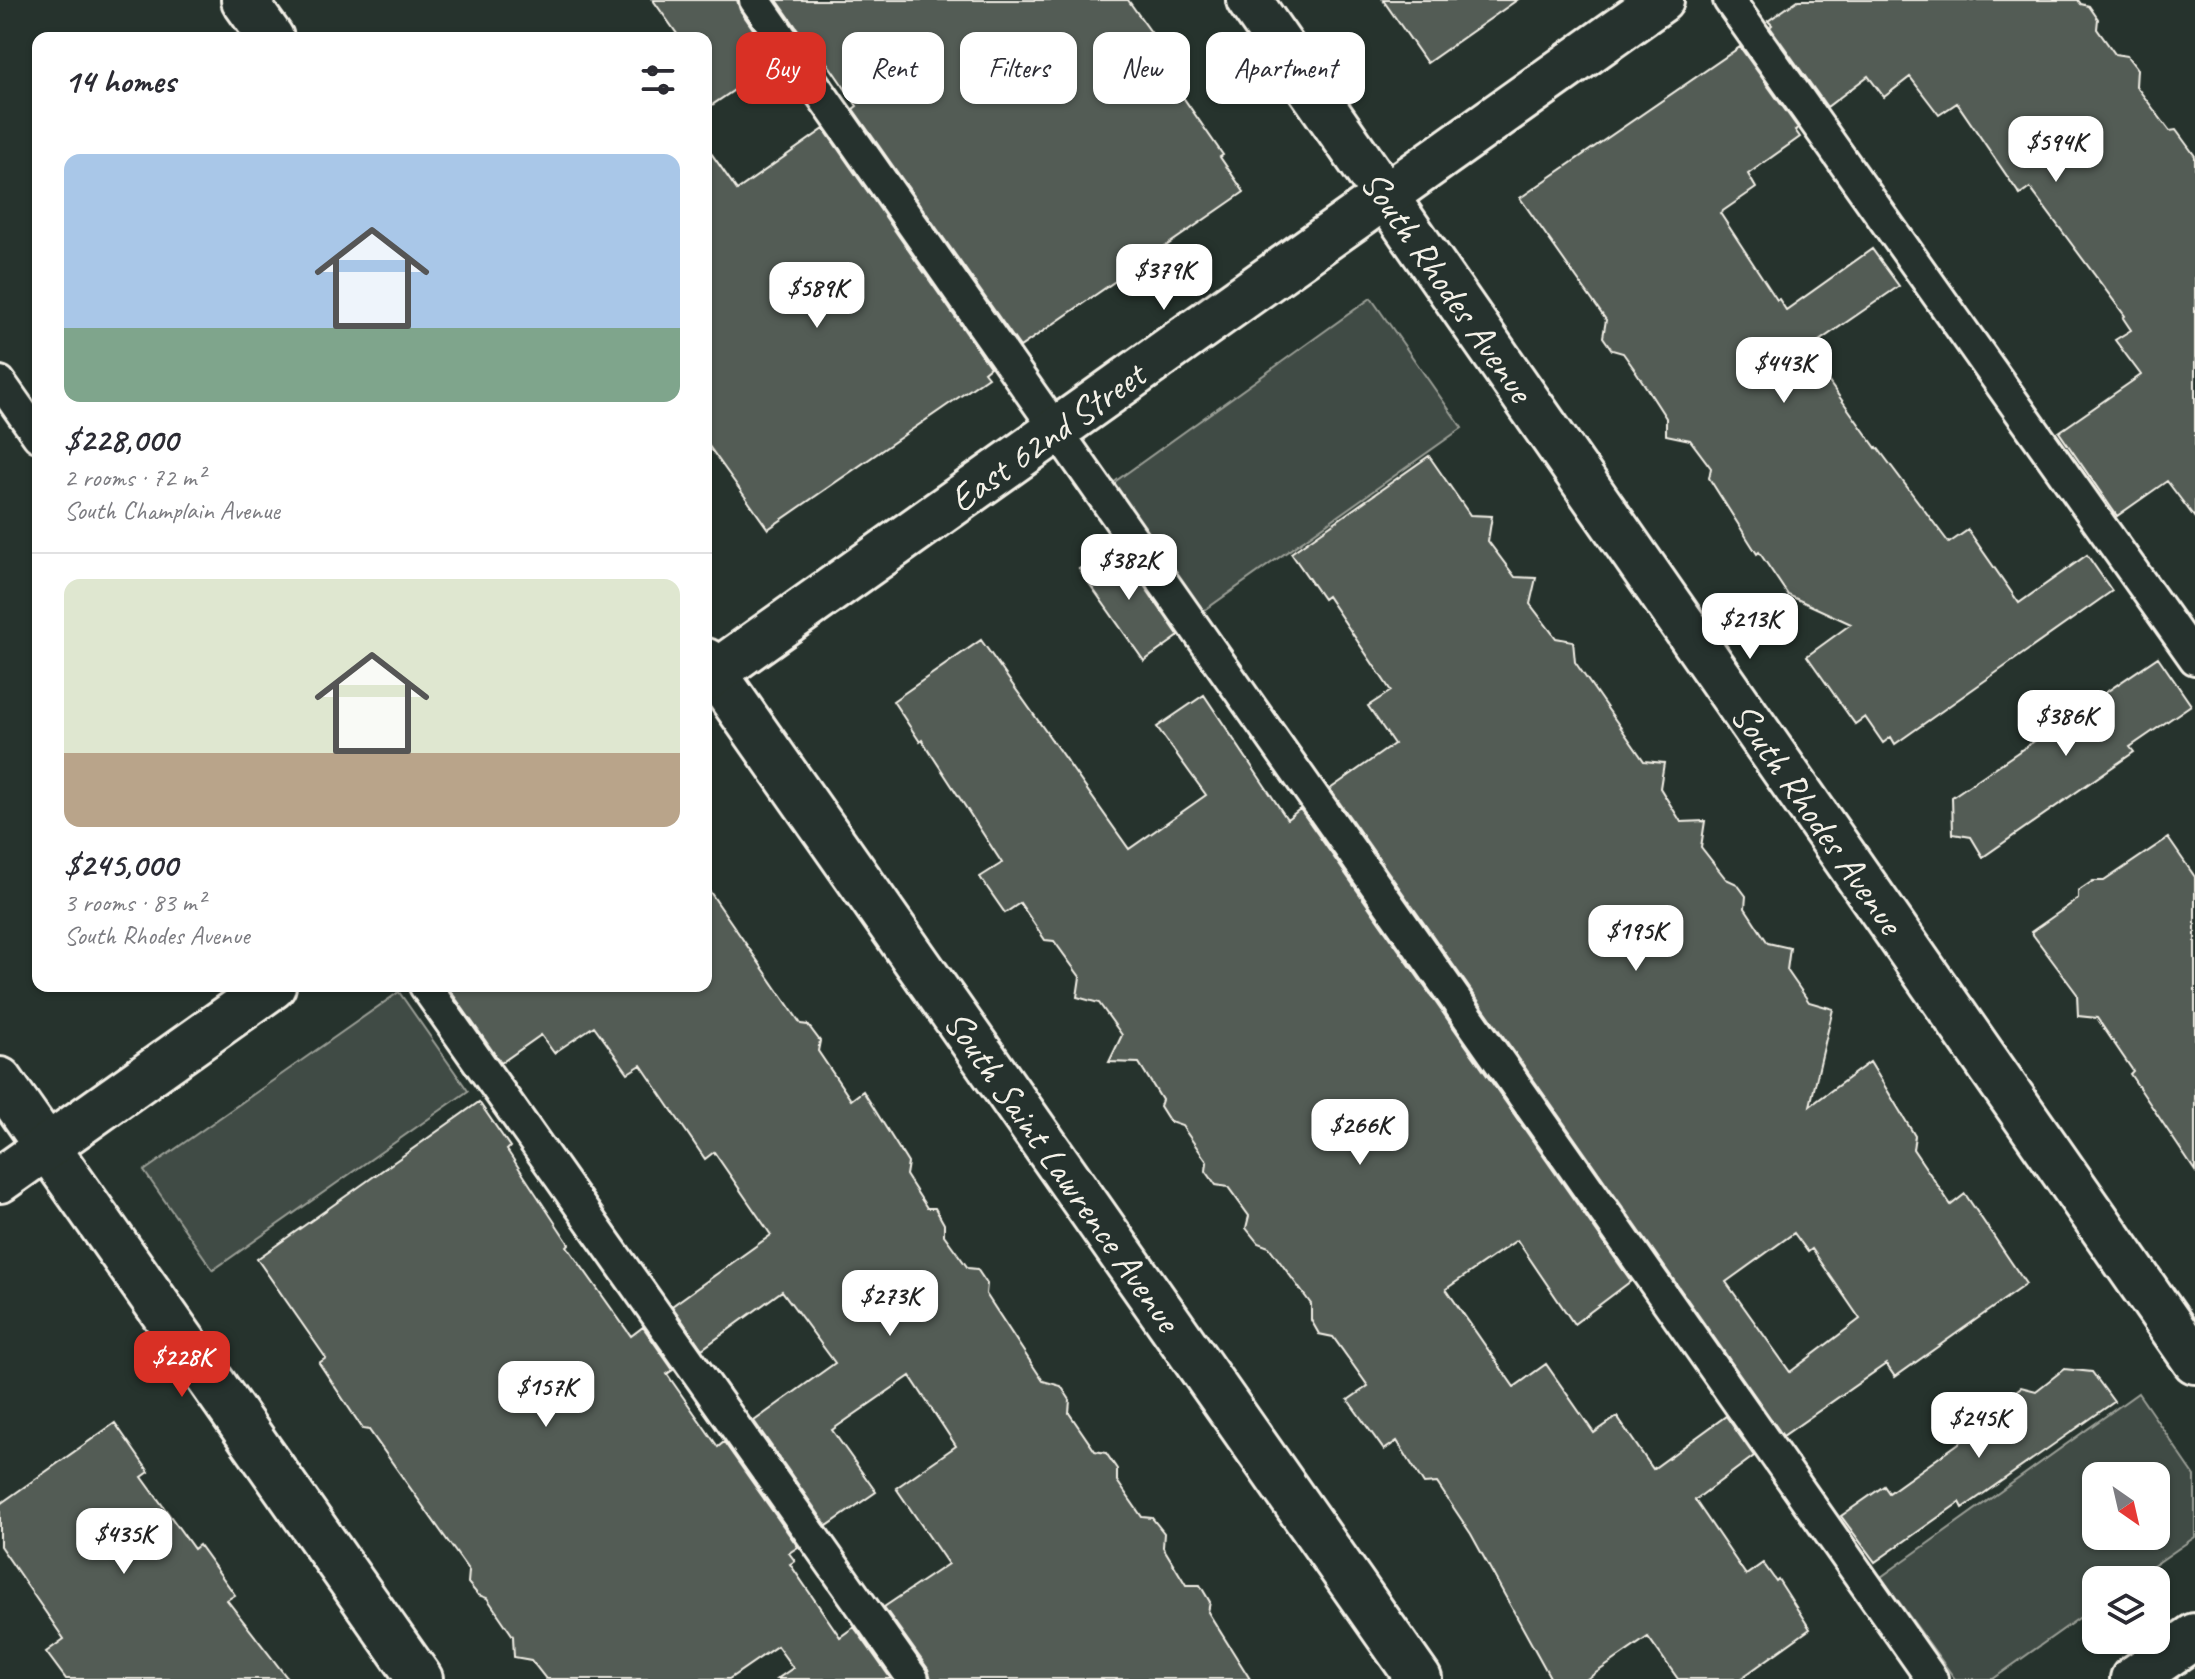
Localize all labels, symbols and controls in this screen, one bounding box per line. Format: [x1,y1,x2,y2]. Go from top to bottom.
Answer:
chip: Buy [736,32,826,104]
chip: Rent [842,32,944,104]
chip: Filters [960,32,1077,104]
chip: New [1093,32,1190,104]
chip: Apartment [1206,32,1365,104]
icon: filters [636,58,680,102]
text: 14 homes [64,59,175,102]
pin: $594K [2000,116,2112,184]
text: $594K [2026,125,2086,158]
street label: South Rhodes Avenue [1351,161,1545,413]
icon: home [300,206,444,350]
pin: $379K [1108,244,1220,312]
text: $379K [1134,253,1194,286]
pin: $589K [761,262,873,330]
text: $589K [787,271,847,304]
pin: $443K [1728,337,1840,405]
text: $443K [1754,346,1814,379]
street label: East 62nd Street [940,350,1157,523]
text: $228,000 [64,418,178,461]
text: 2 rooms · 72 m² [64,461,205,494]
text: South Champlain Avenue [64,494,280,527]
pin: $382K [1073,534,1185,602]
text: $382K [1099,543,1159,576]
pin: $213K [1694,593,1806,661]
text: $213K [1720,602,1780,635]
icon: home [300,631,444,775]
pin: $386K [2010,690,2122,758]
street label: South Rhodes Avenue [1720,693,1915,945]
text: $386K [2036,699,2096,732]
text: $245,000 [64,843,177,886]
text: 3 rooms · 83 m² [64,886,205,919]
pin: $195K [1580,905,1692,973]
text: $195K [1606,914,1666,947]
text: South Rhodes Avenue [64,919,250,952]
street label: South Saint Lawrence Avenue [934,1001,1193,1343]
pin: $266K [1304,1099,1416,1167]
text: $266K [1329,1108,1391,1141]
pin: $273K [834,1270,946,1338]
text: $273K [860,1279,920,1312]
pin: $228K [126,1331,238,1399]
text: $228K [152,1340,212,1373]
pin: $157K [490,1361,602,1429]
text: $157K [516,1370,576,1403]
pin: $245K [1923,1392,2035,1460]
text: $245K [1949,1401,2009,1434]
north arrow [2082,1462,2170,1550]
map controls [2082,1462,2170,1654]
pin: $435K [68,1508,180,1576]
text: $435K [94,1517,154,1550]
button: layers [2082,1566,2170,1654]

